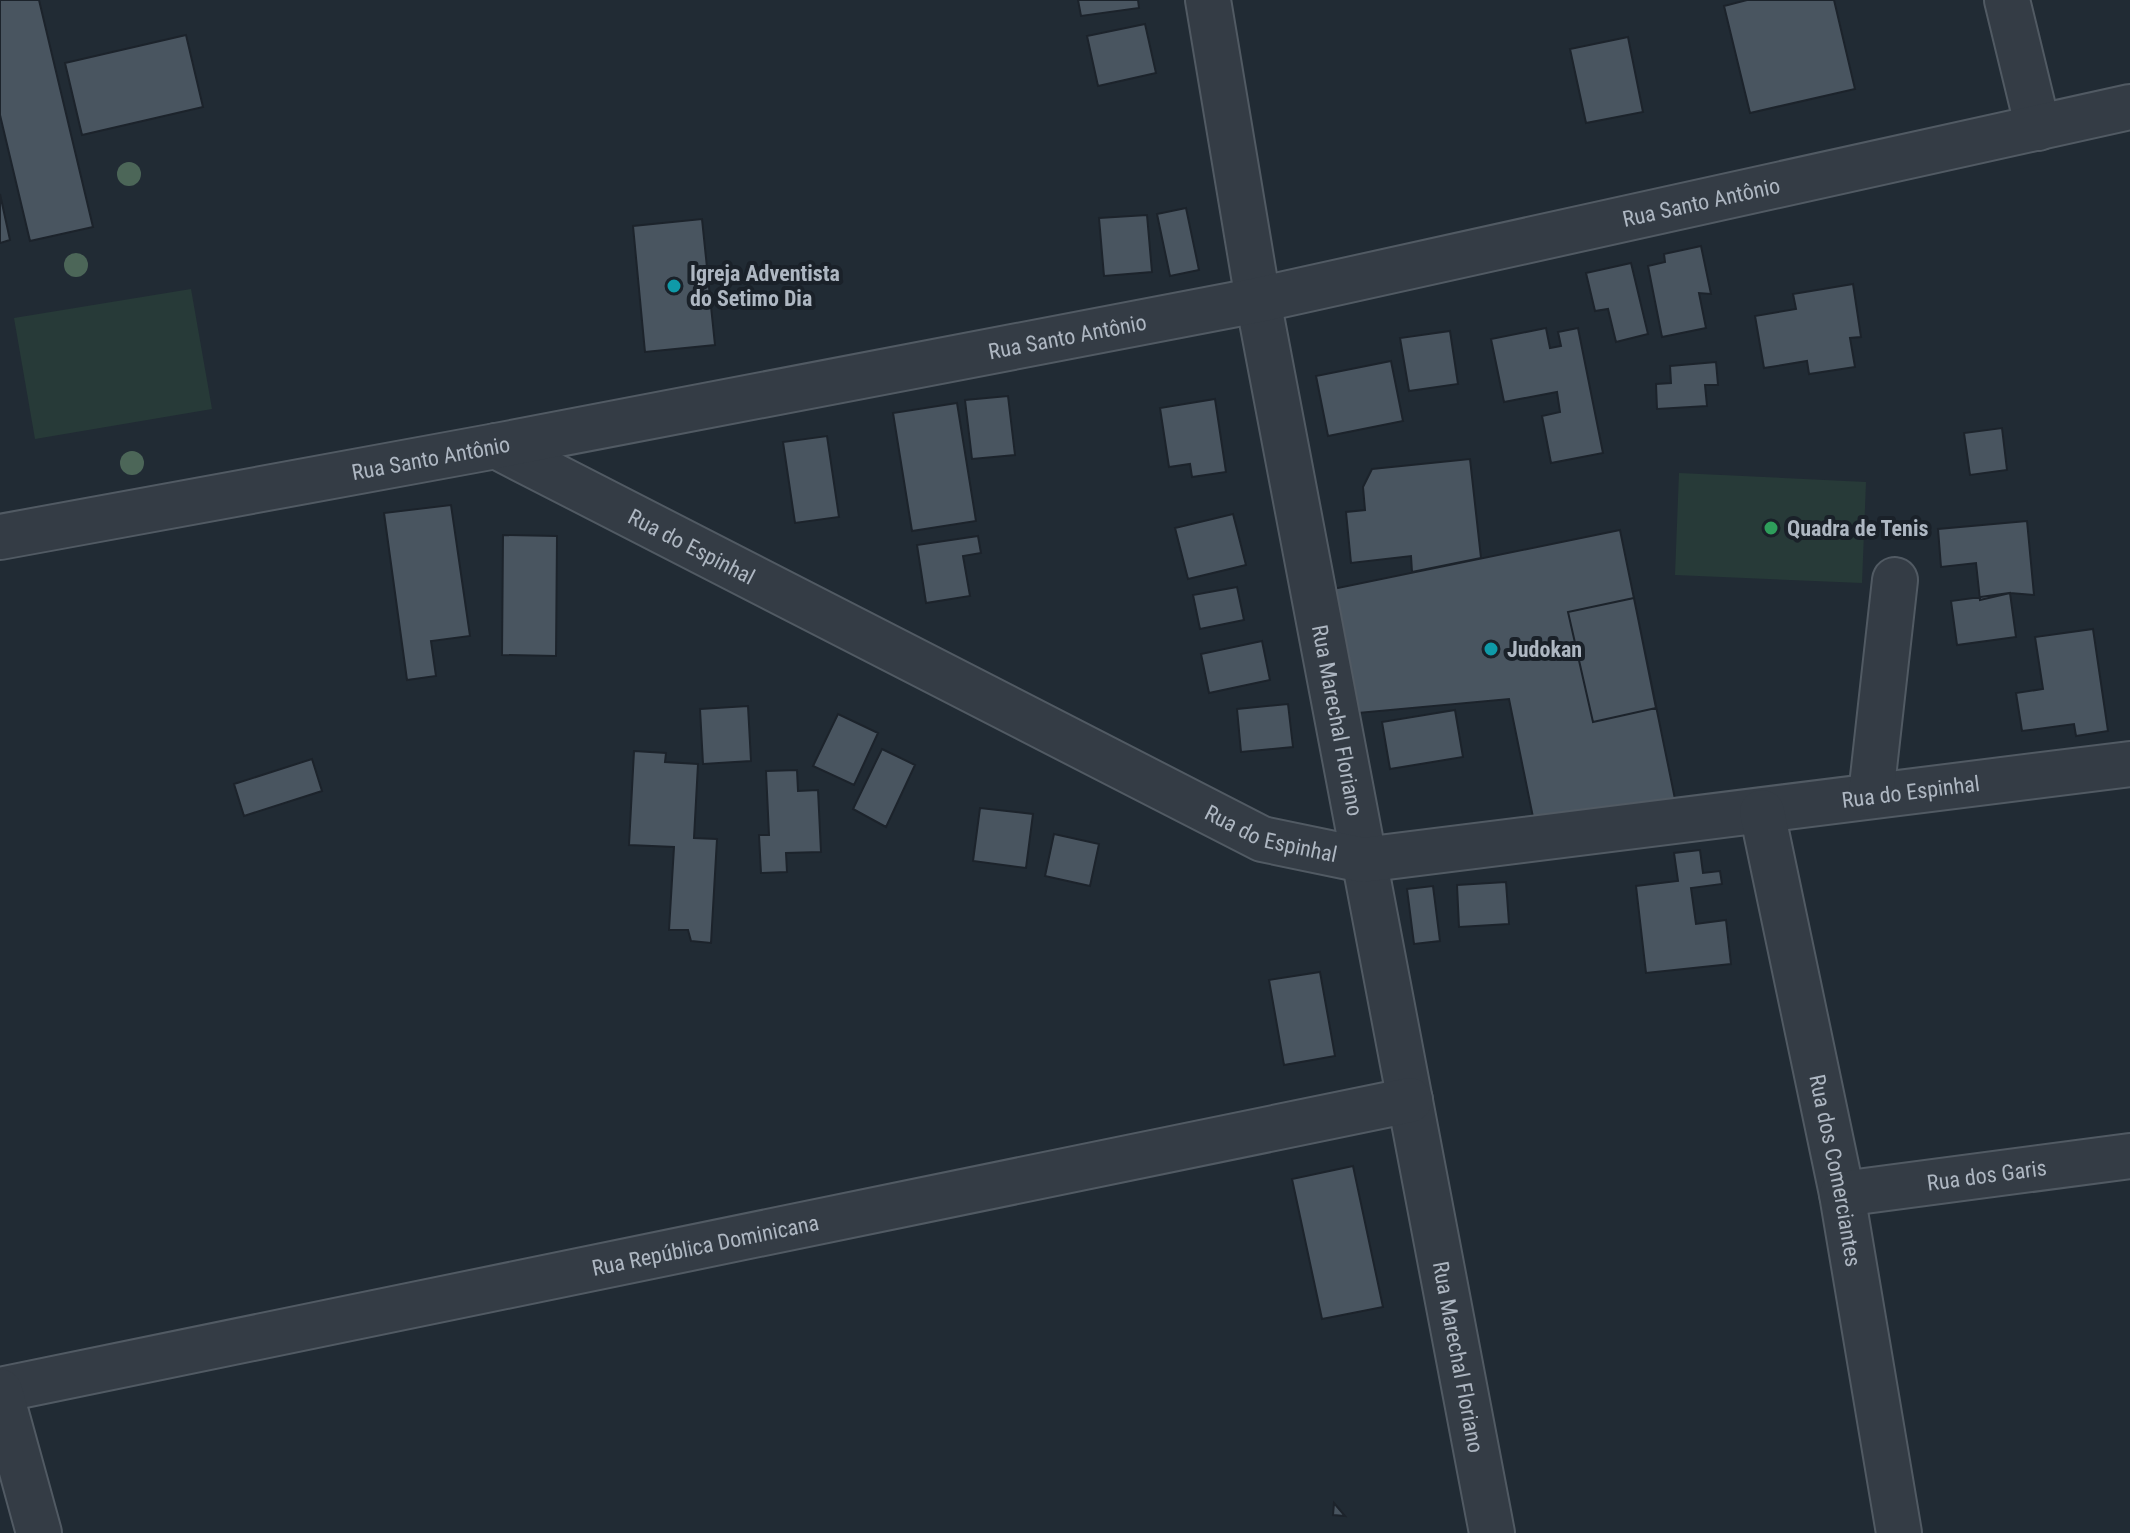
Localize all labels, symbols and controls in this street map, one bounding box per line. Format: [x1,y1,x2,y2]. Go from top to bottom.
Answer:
street label: Rua Santo Antônio [1620,173,1782,232]
place label: Igreja Adventista do Setimo Dia [690,261,840,311]
marker: Igreja Adventista do Setimo Dia [665,277,683,295]
street label: Rua Santo Antônio [986,310,1149,364]
street label: Rua Santo Antônio [350,432,512,485]
street label: Rua do Espinhal [624,504,759,590]
place label: Quadra de Tenis [1787,516,1929,541]
marker: Quadra de Tenis [1762,519,1780,537]
street label: Rua Marechal Floriano [1307,623,1368,818]
place label: Judokan [1507,637,1582,662]
marker: Judokan [1482,640,1500,658]
street label: Rua do Espinhal [1840,771,1981,813]
street label: Rua do Espinhal [1201,800,1339,867]
street label: Rua dos Comerciantes [1804,1072,1866,1268]
street label: Rua dos Garis [1926,1155,2048,1196]
street label: Rua República Dominicana [590,1210,821,1281]
street label: Rua Marechal Floriano [1428,1259,1488,1455]

